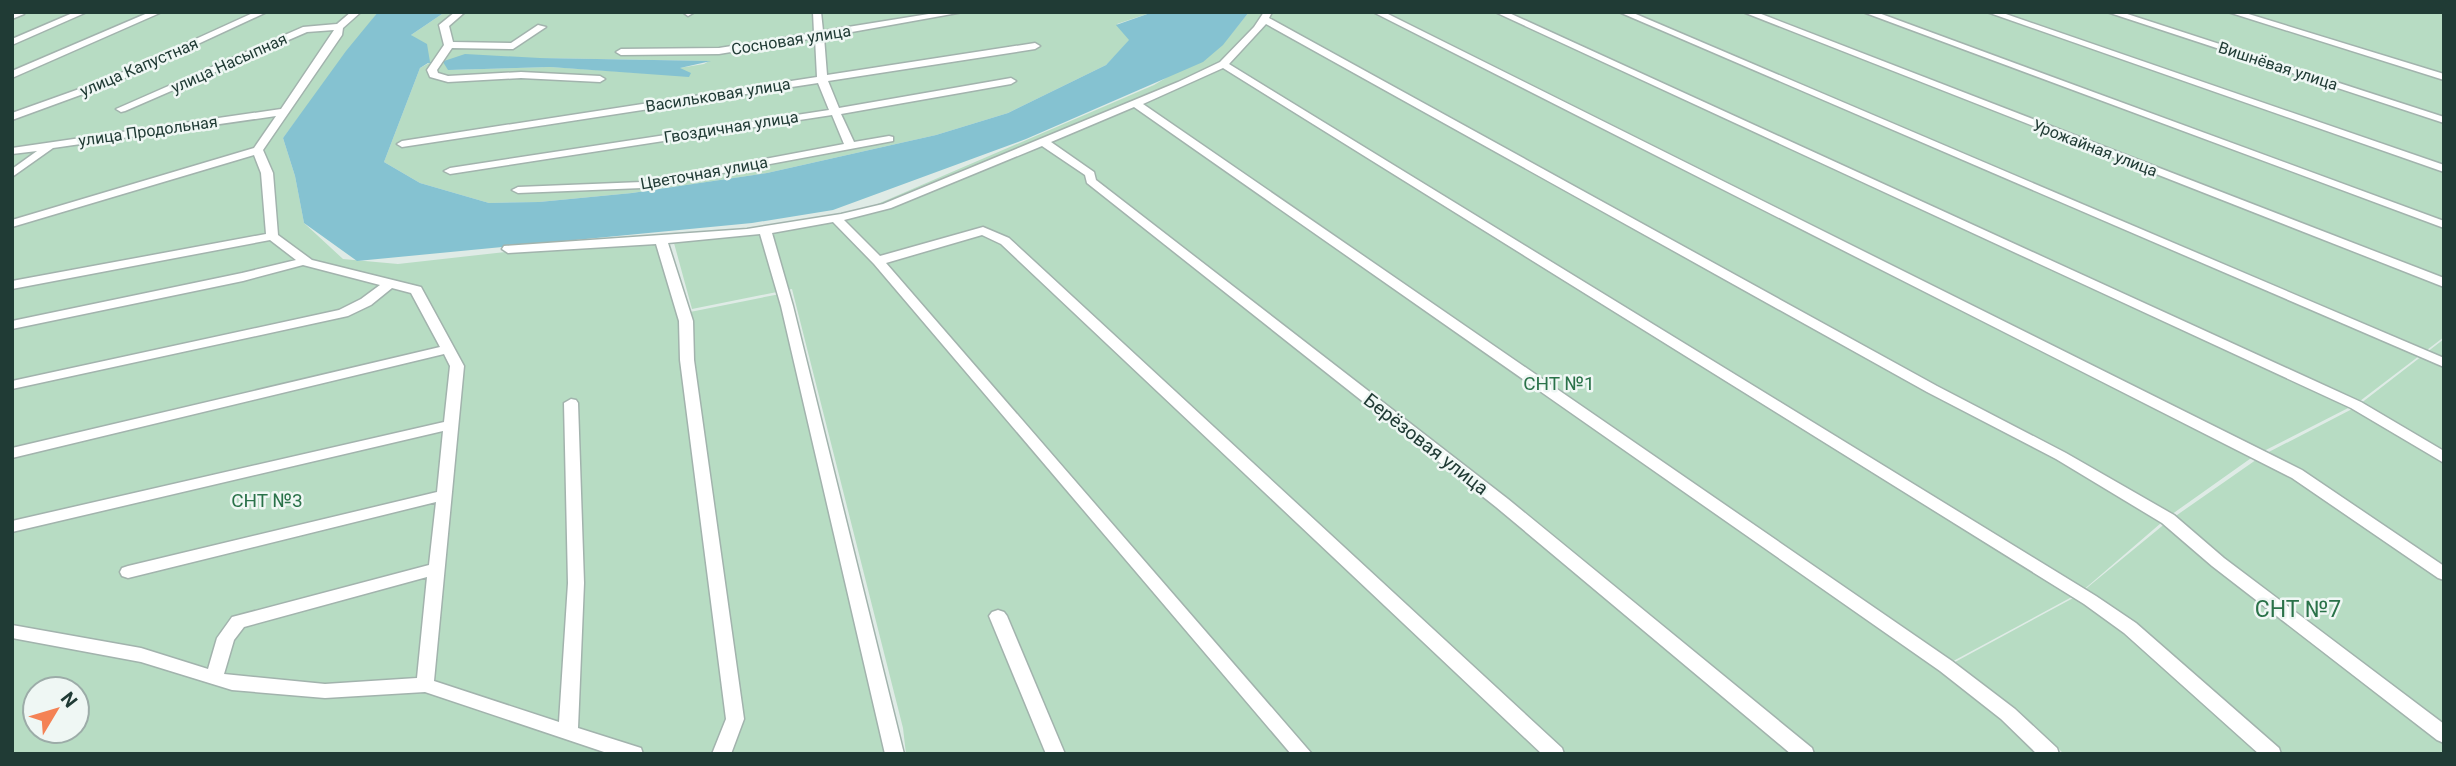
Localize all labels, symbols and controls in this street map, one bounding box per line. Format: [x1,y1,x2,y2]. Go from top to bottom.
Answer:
street label: Сосновая улица [730,21,852,59]
street label: улица Насыпная [168,29,290,97]
street label: улица Капустная [77,34,201,100]
street label: Вишнёвая улица [2216,38,2340,94]
street label: Васильковая улица [644,74,792,116]
street label: Гвоздичная улица [662,107,800,147]
street label: улица Продольная [77,112,219,150]
street label: Урожайная улица [2030,115,2160,181]
street label: Цветочная улица [639,152,769,194]
park label: СНТ №1 [1523,372,1595,395]
street label: Берёзовая улица [1359,388,1493,500]
park label: СНТ №3 [231,489,303,512]
park label: СНТ №7 [2255,596,2341,623]
north arrow [21,675,91,745]
text: N [56,687,82,712]

